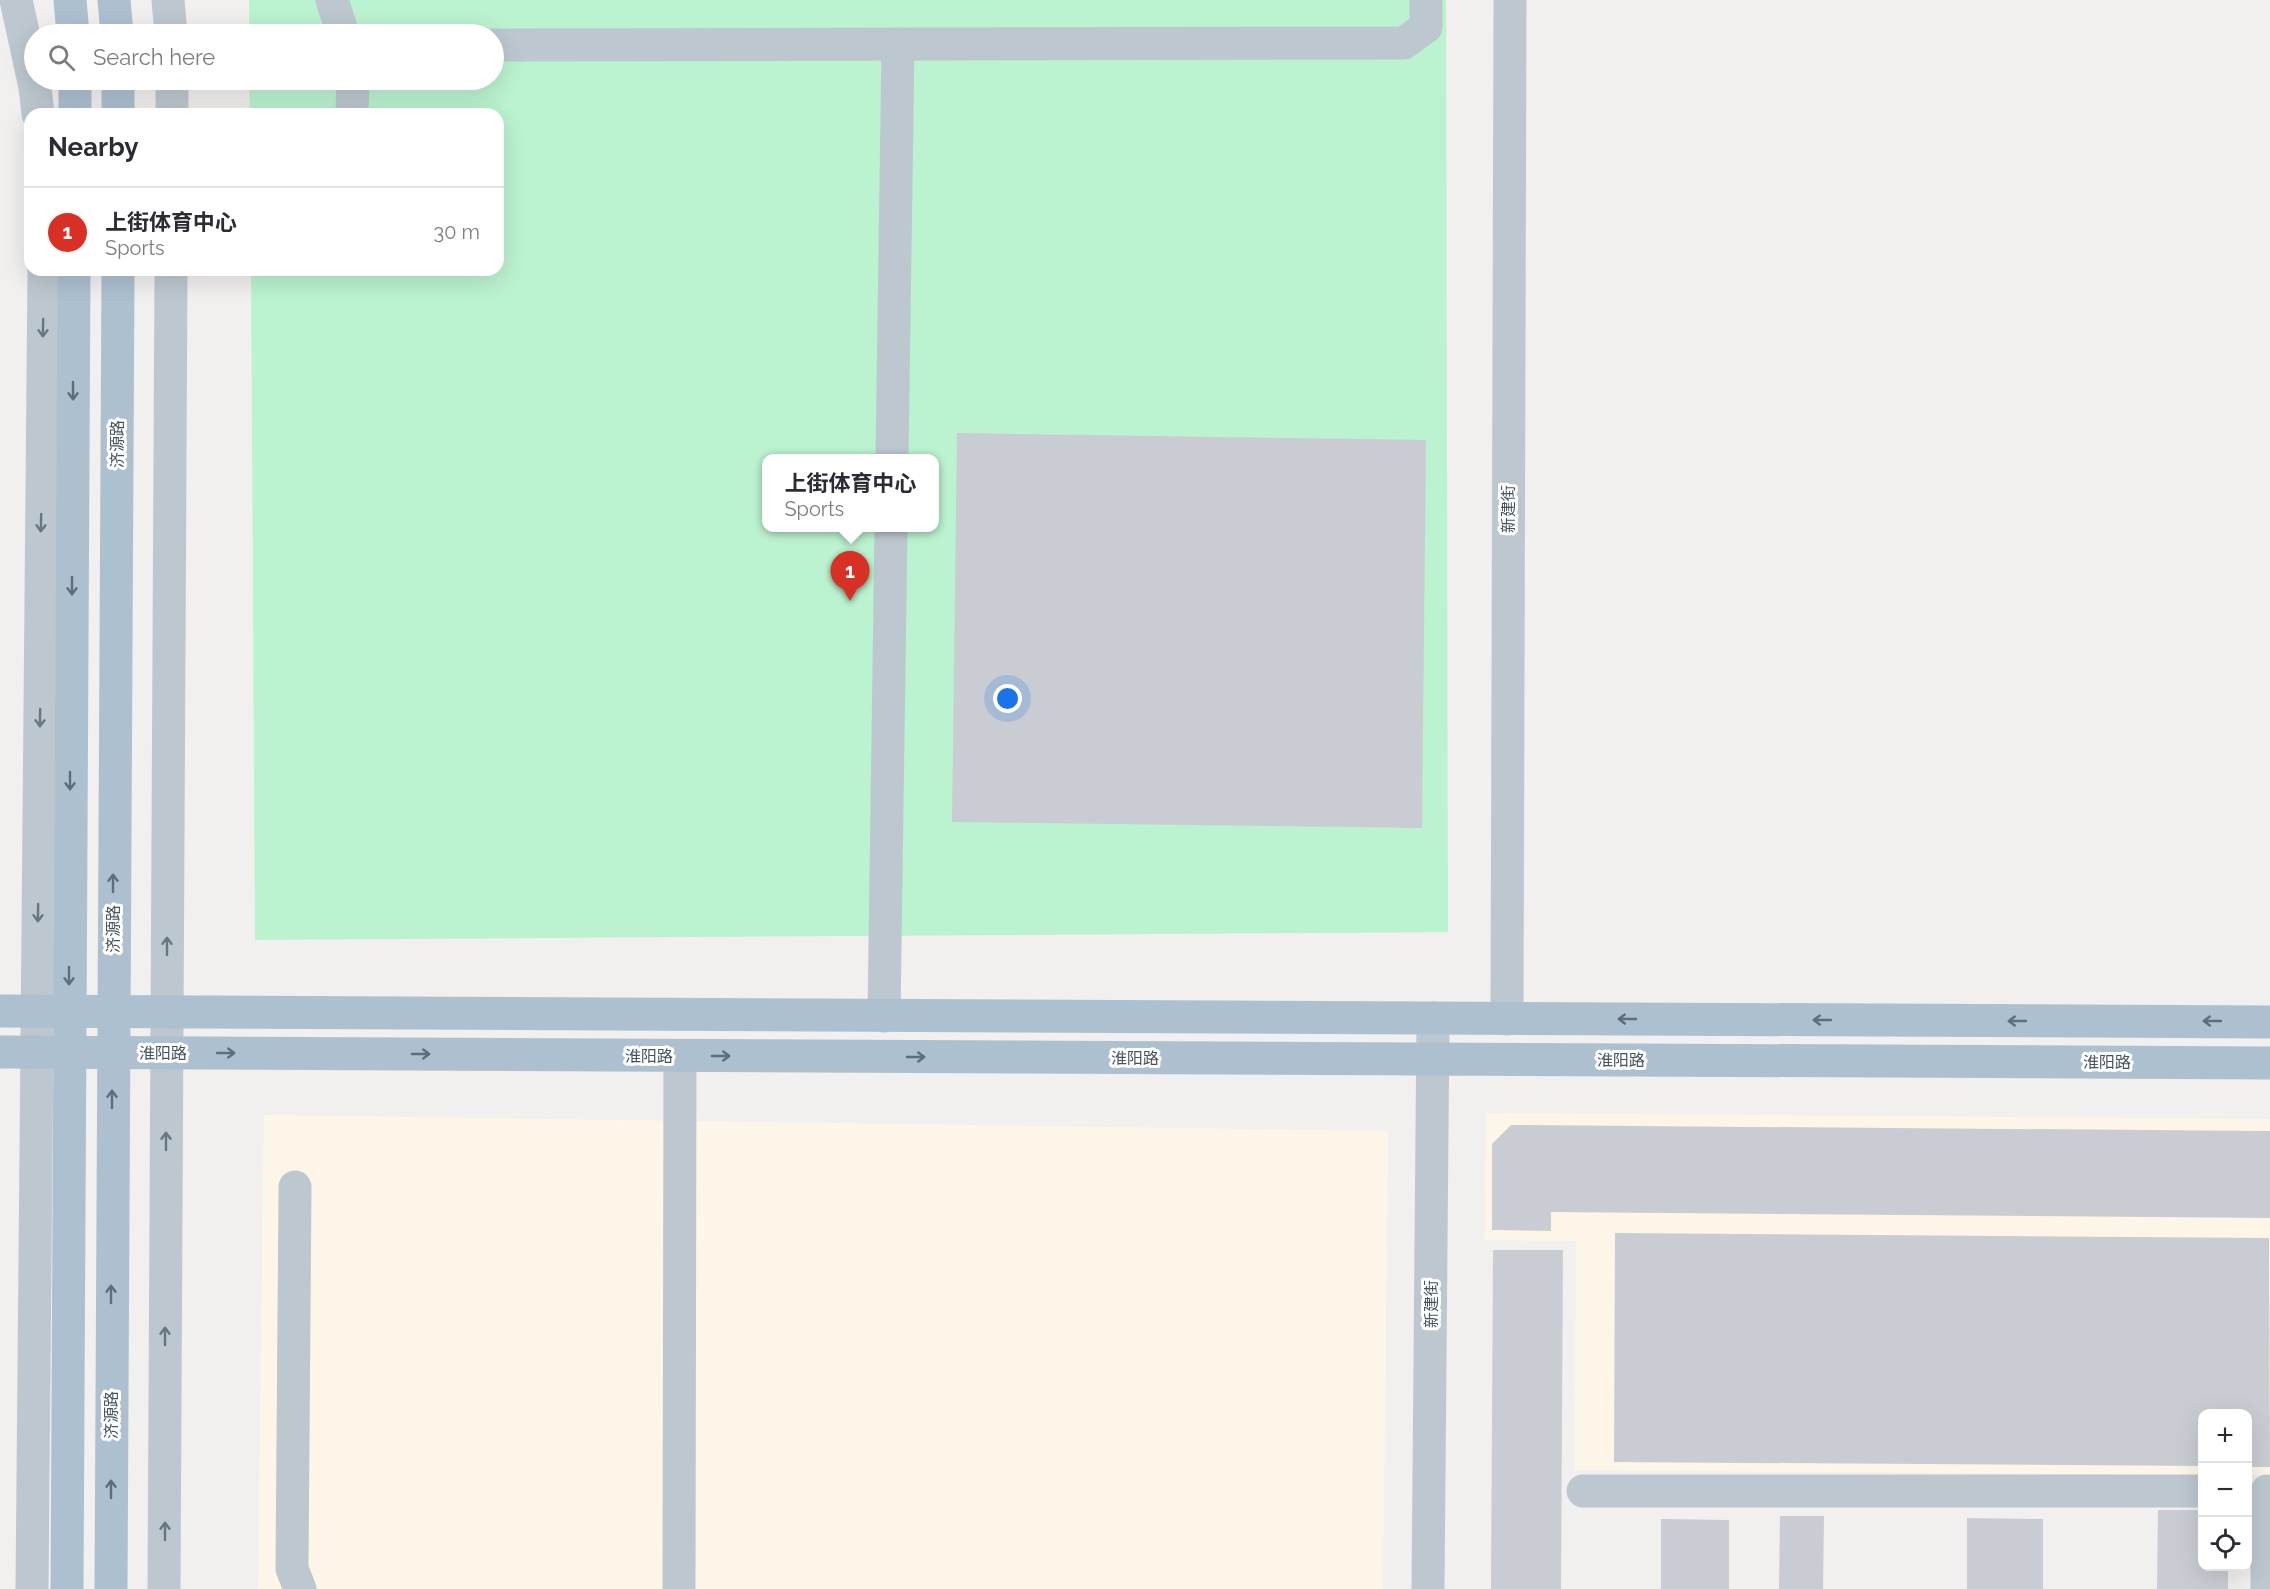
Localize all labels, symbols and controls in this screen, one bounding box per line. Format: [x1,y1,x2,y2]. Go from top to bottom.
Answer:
search box [24,24,504,90]
icon: search [45,41,78,74]
text: Search here [93,44,215,70]
text: Nearby [48,132,138,162]
text: 上街体育中心 [105,209,237,235]
text: 1 [63,220,72,244]
text: 30 m [434,220,480,244]
text: Sports [105,236,165,260]
one-way arrow [37,318,49,338]
one-way arrow [68,381,79,401]
street label: 济源路 [108,420,127,468]
popup [762,454,939,532]
text: 上街体育中心 [784,470,917,496]
street label: 新建街 [1499,485,1518,533]
text: Sports [784,497,844,521]
one-way arrow [35,513,47,533]
pin: 1 [830,552,870,601]
one-way arrow [66,576,78,596]
your location [993,684,1022,713]
one-way arrow [34,708,45,728]
one-way arrow [65,771,76,791]
one-way arrow [107,873,119,893]
one-way arrow [32,903,44,923]
street label: 济源路 [104,905,123,953]
one-way arrow [161,936,172,956]
one-way arrow [63,966,75,986]
one-way arrow [1617,1013,1637,1025]
one-way arrow [1812,1014,1832,1026]
one-way arrow [2007,1015,2027,1027]
one-way arrow [2202,1015,2222,1027]
street label: 淮阳路 [139,1044,187,1063]
one-way arrow [216,1047,236,1059]
street label: 淮阳路 [625,1047,673,1066]
one-way arrow [411,1048,431,1060]
street label: 淮阳路 [1111,1049,1159,1068]
one-way arrow [711,1050,731,1062]
one-way arrow [906,1051,926,1063]
street label: 淮阳路 [1597,1051,1645,1070]
street label: 淮阳路 [2083,1053,2131,1072]
one-way arrow [106,1089,118,1109]
one-way arrow [160,1131,171,1151]
street label: 新建街 [1422,1280,1441,1328]
one-way arrow [105,1284,117,1304]
one-way arrow [159,1326,171,1346]
street label: 济源路 [102,1391,121,1439]
map controls [2198,1409,2252,1571]
button: + [2198,1409,2252,1463]
button: − [2198,1463,2252,1517]
one-way arrow [105,1479,117,1499]
button: locate [2198,1517,2252,1571]
one-way arrow [159,1521,170,1541]

